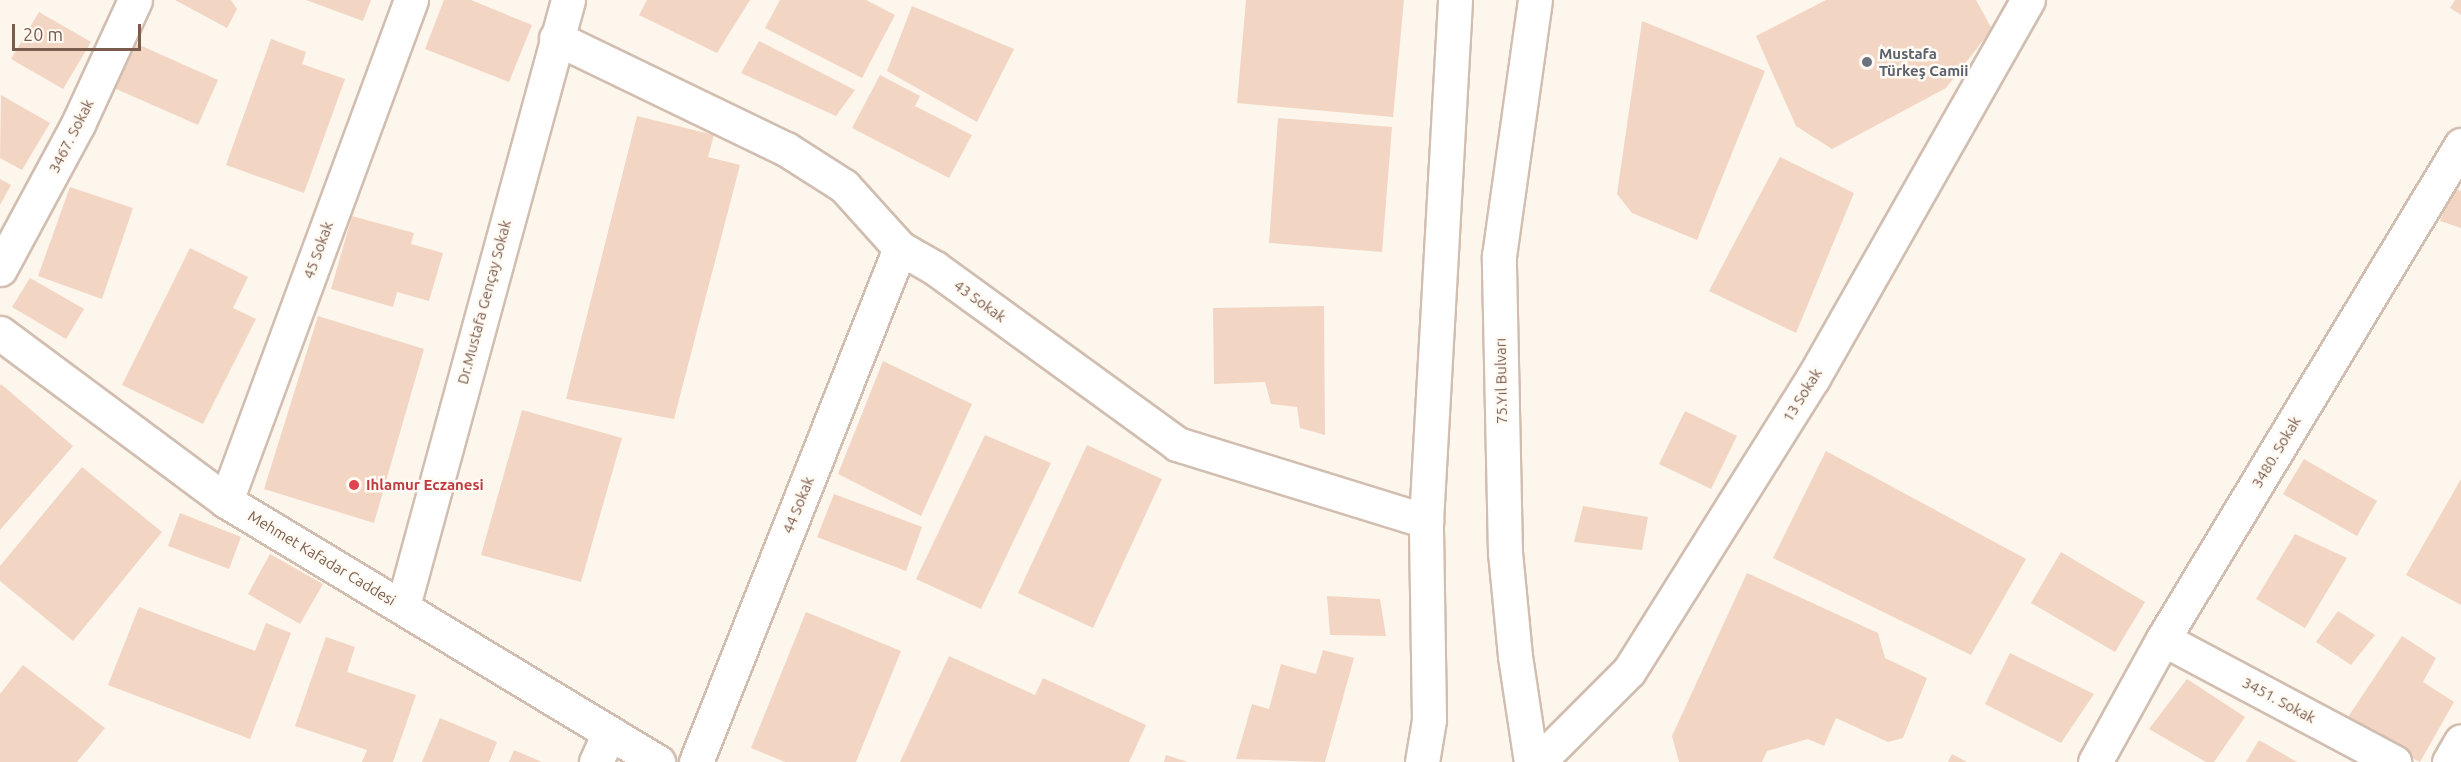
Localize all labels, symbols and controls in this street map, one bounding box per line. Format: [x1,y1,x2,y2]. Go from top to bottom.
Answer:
scale bar [15,12,144,50]
text: 20 m [23,24,63,44]
place label: Mustafa Türkeş Camii [1879,44,1968,79]
marker: Mustafa Türkeş Camii [1860,55,1874,69]
street label: 3467. Sokak [45,96,97,176]
street label: Dr.Mustafa Gençay Sokak [453,218,515,386]
street label: 45 Sokak [299,219,337,281]
street label: 43 Sokak [951,276,1009,326]
street label: 75.Yıl Bulvarı [1491,338,1511,424]
street label: 13 Sokak [1779,365,1825,425]
street label: 3480. Sokak [2248,413,2304,491]
street label: 44 Sokak [778,474,818,536]
place label: Ihlamur Eczanesi [366,476,484,494]
marker: Ihlamur Eczanesi [347,478,361,492]
street label: Mehmet Kafadar Caddesi [245,507,399,609]
street label: 3451. Sokak [2239,673,2319,727]

